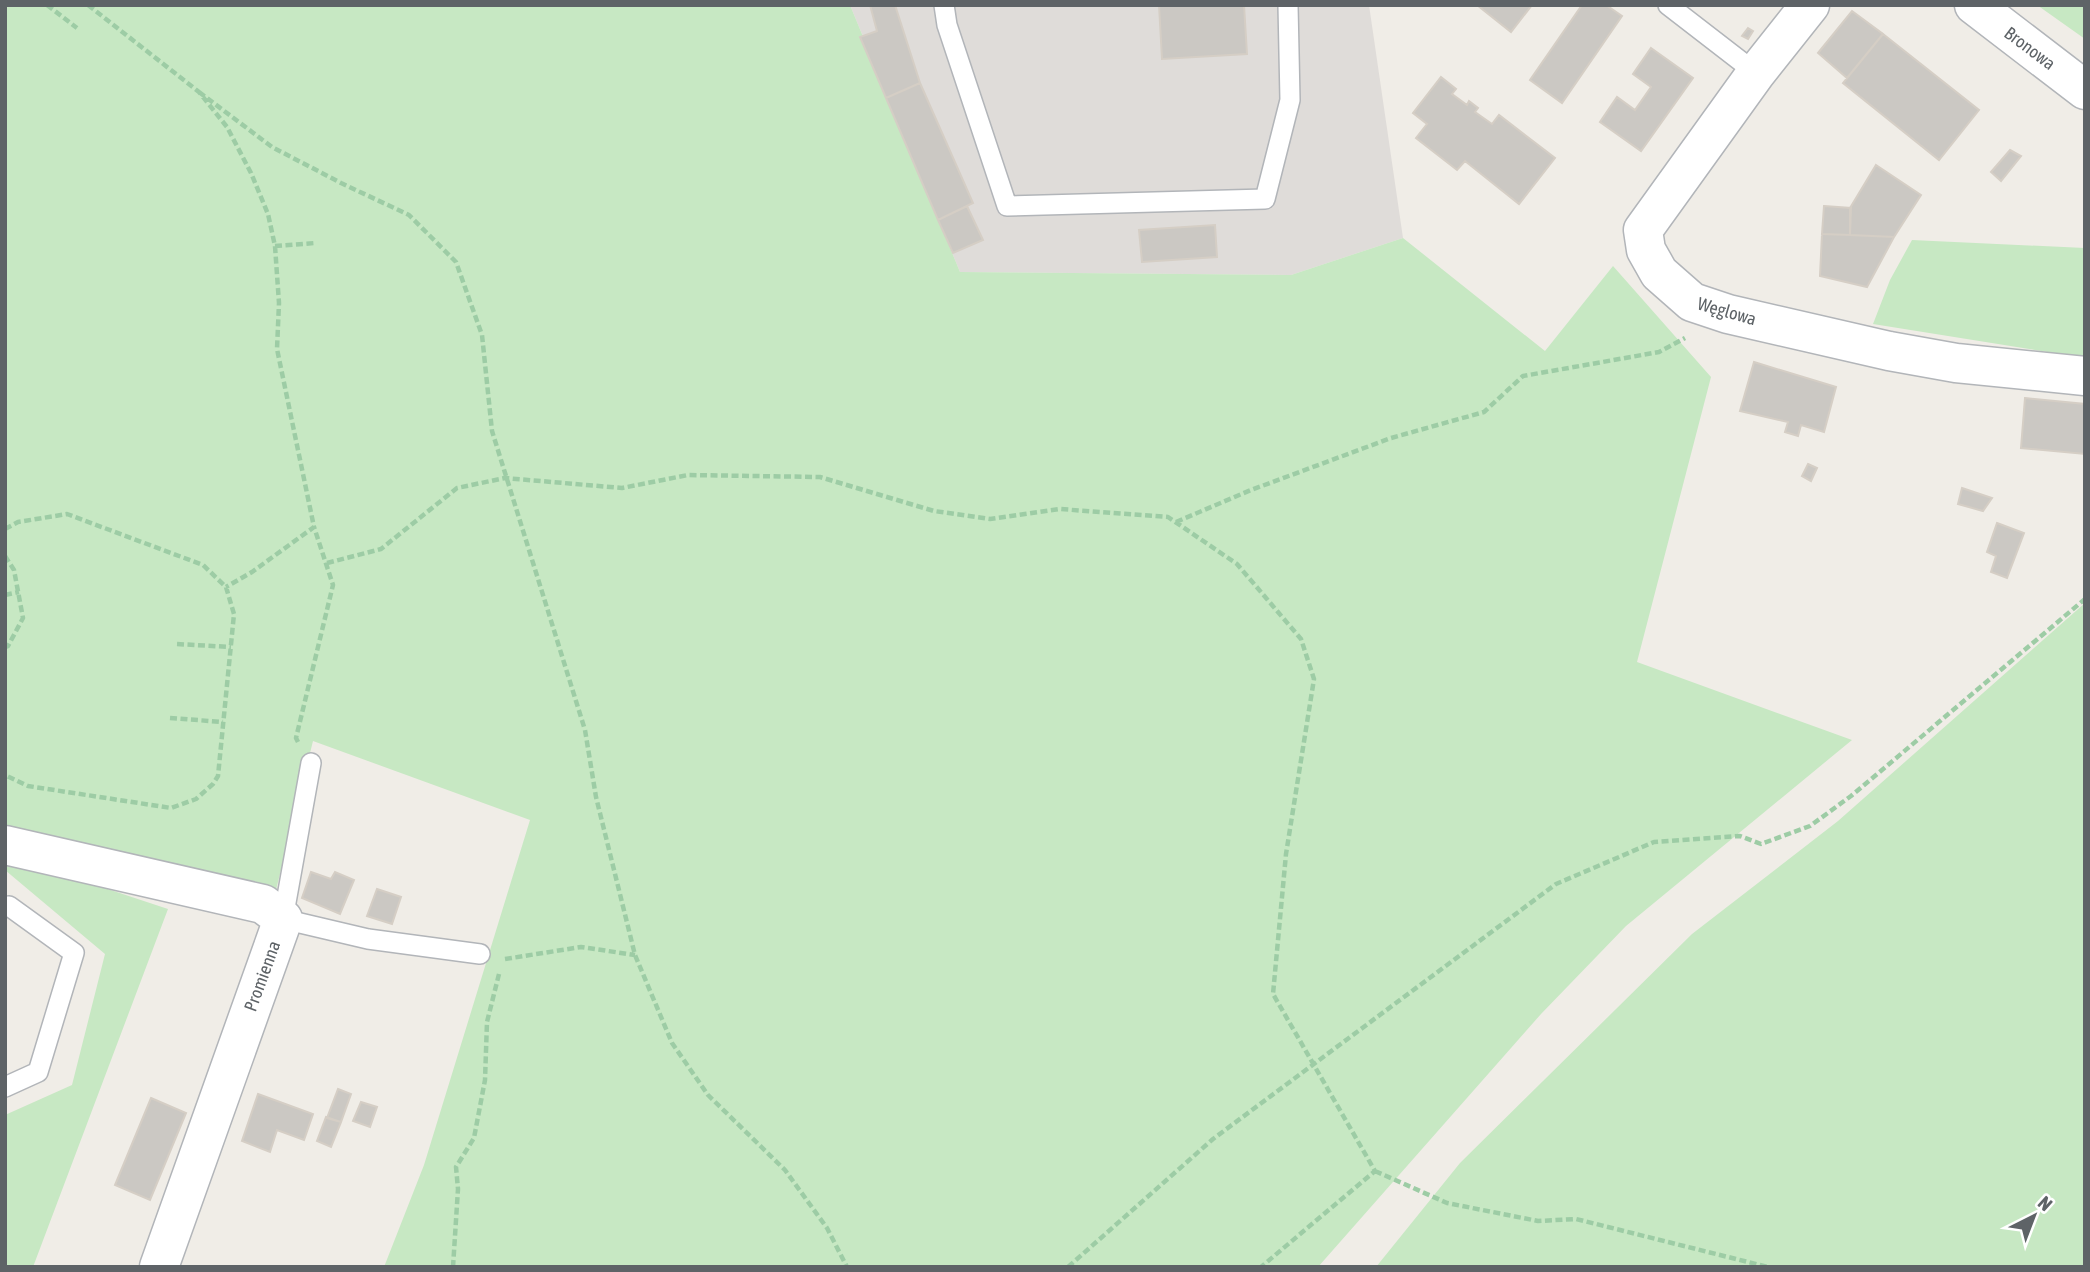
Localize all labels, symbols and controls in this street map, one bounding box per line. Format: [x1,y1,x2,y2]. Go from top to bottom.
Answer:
street label: Bronowa [2000,22,2060,74]
street label: Węglowa [1695,293,1759,329]
street label: Promienna [240,938,284,1014]
north arrow [1999,1181,2069,1251]
text: N [2034,1191,2057,1215]

